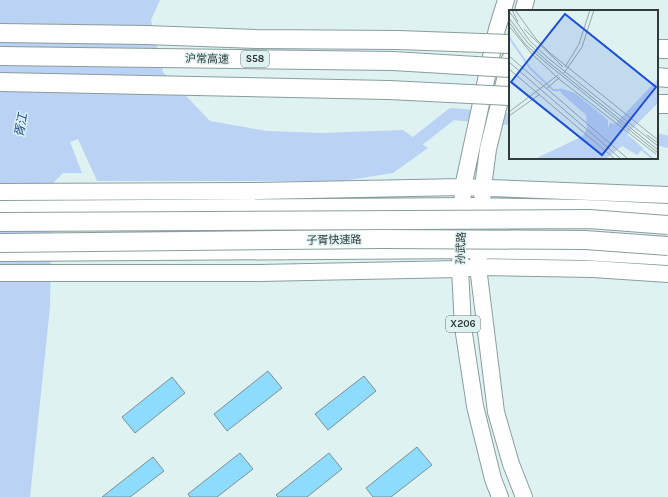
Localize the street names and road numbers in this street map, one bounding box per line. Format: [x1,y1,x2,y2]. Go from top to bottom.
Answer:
road number: S58 [241,51,269,67]
street label: 沪常高速 [185,52,229,66]
street label: 孙武路 [454,231,468,265]
street label: 子胥快速路 [306,233,362,247]
road number: X206 [446,316,480,332]

